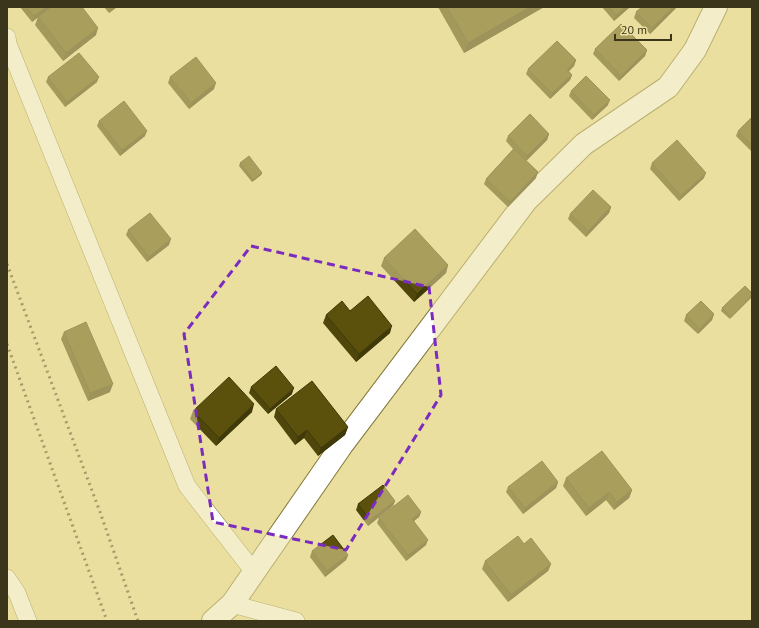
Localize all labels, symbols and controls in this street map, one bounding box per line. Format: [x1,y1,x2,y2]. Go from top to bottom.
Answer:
scale bar [615,16,671,42]
text: 20 m [621,22,647,37]

